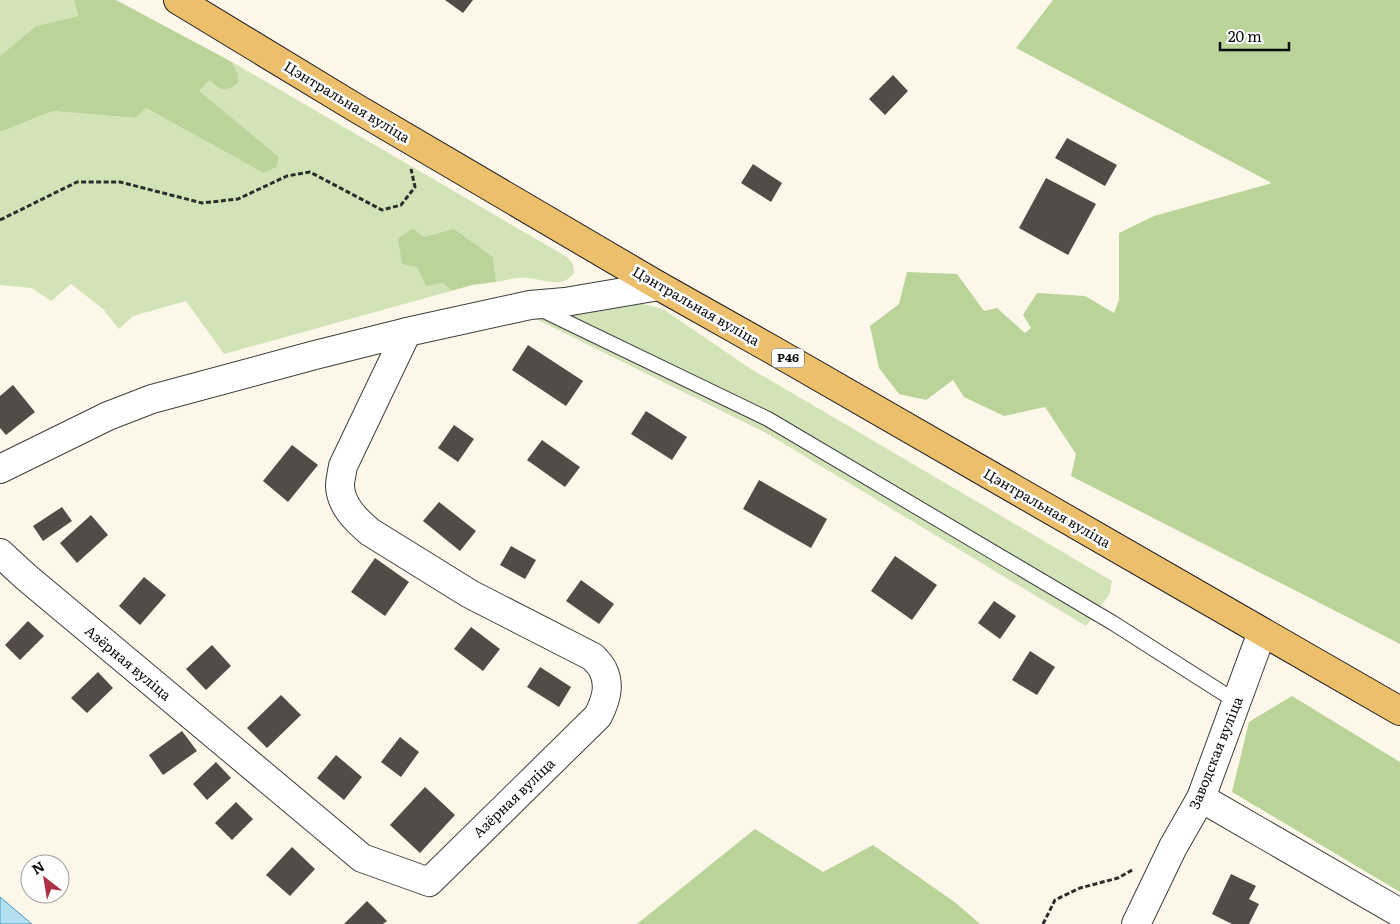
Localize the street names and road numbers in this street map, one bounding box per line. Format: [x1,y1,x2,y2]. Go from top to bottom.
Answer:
street label: Цэнтральная вуліца [281,56,415,147]
street label: Цэнтральная вуліца [629,261,764,350]
road number: Р46 [772,348,804,368]
street label: Цэнтральная вуліца [980,463,1115,552]
street label: Азёрная вуліца [81,620,176,705]
street label: Заводская вуліца [1183,693,1247,812]
street label: Азёрная вуліца [468,753,559,842]

